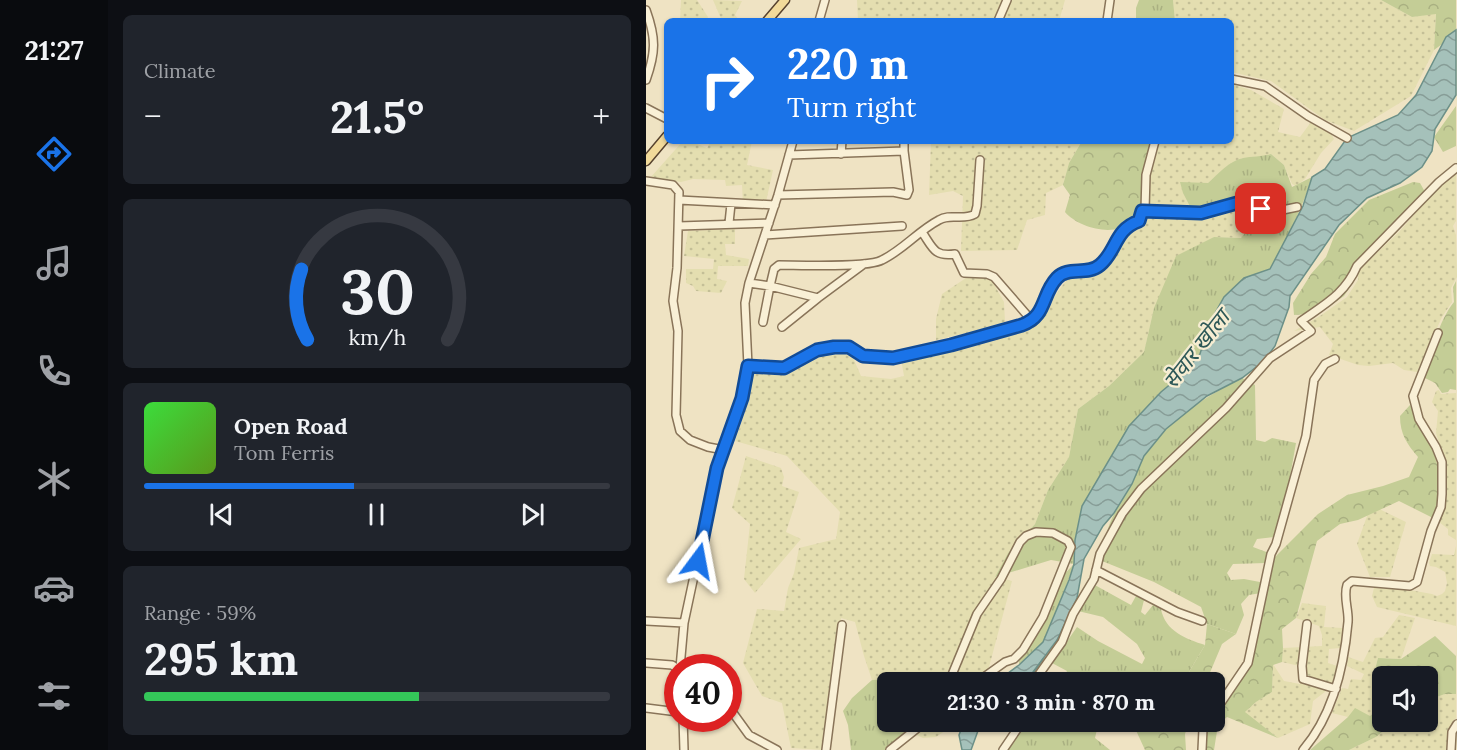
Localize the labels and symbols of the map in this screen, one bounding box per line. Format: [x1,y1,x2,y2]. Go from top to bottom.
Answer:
pin [1235,183,1286,234]
water label: सेवार खोला [1157,301,1238,394]
position arrow [666,529,730,593]
speed limit sign: 40 [664,654,742,732]

